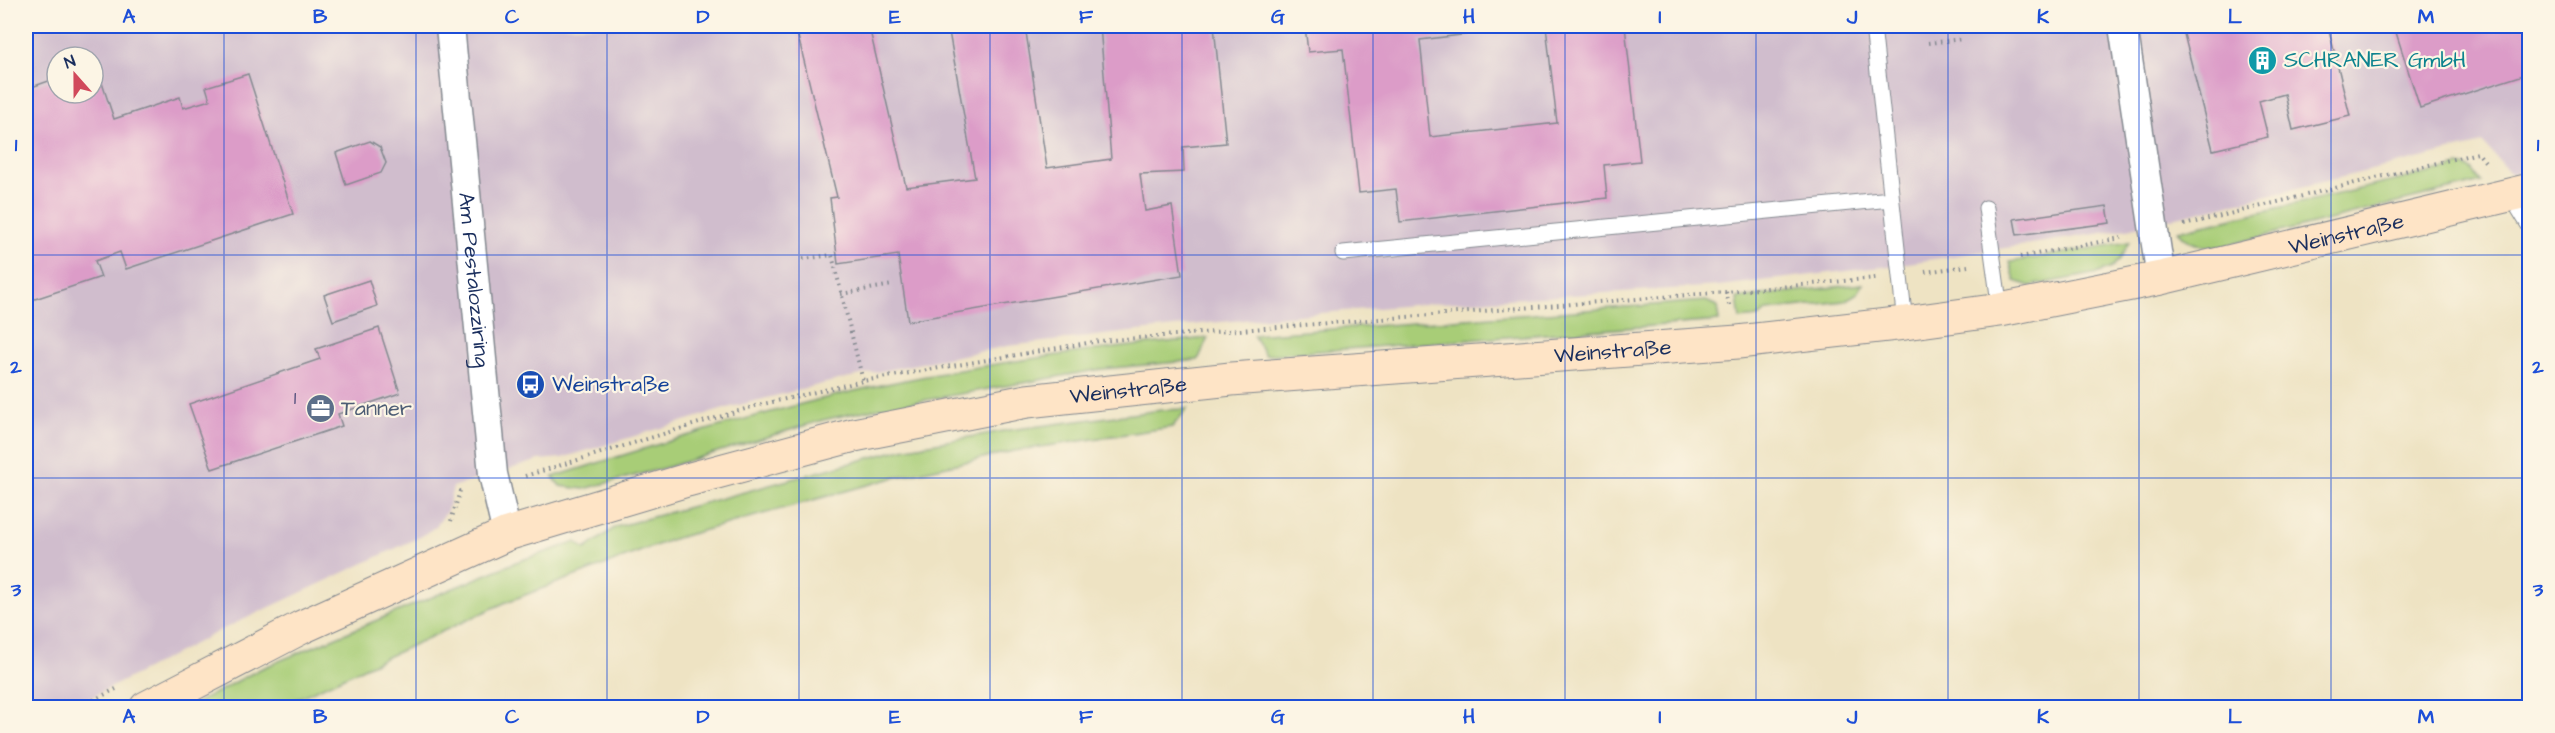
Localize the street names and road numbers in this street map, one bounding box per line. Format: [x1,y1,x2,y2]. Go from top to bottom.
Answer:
street label: Am Pestalozziring [451,191,498,369]
street label: Weinstraße [2285,205,2407,263]
street label: Weinstraße [1553,331,1673,371]
street label: Weinstraße [1068,368,1189,412]

